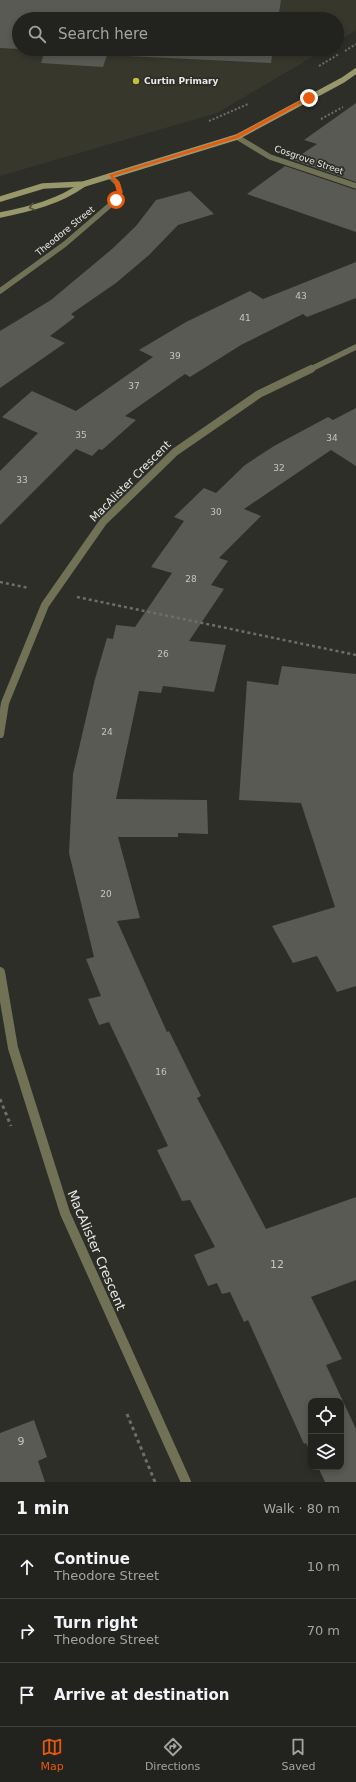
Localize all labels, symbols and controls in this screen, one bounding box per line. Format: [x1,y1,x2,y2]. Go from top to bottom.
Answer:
search box [12,12,344,56]
icon: search [26,23,48,45]
text: Search here [58,25,148,43]
marker: Curtin Primary [131,76,141,86]
place label: Curtin Primary [144,76,218,86]
route end [300,89,318,107]
street label: Cosgrove Street [273,144,345,177]
route start [107,191,125,209]
one-way arrow [29,202,36,211]
street label: Theodore Street [33,204,97,258]
house number: 43 [295,291,307,301]
house number: 41 [239,313,251,323]
house number: 39 [169,351,181,361]
house number: 37 [128,381,140,391]
house number: 35 [75,430,87,440]
house number: 34 [326,433,338,443]
street label: MacAlister Crescent [87,438,174,525]
house number: 32 [273,463,285,473]
house number: 33 [16,475,28,485]
house number: 30 [210,507,222,517]
house number: 28 [185,574,197,584]
house number: 26 [157,649,169,659]
house number: 24 [101,727,113,737]
house number: 20 [100,889,112,899]
house number: 16 [155,1067,167,1077]
street label: MacAlister Crescent [64,1188,129,1313]
house number: 12 [270,1258,284,1271]
map controls [308,1398,344,1470]
button: locate [308,1398,344,1434]
button: layers [308,1434,344,1470]
house number: 9 [18,1435,25,1448]
text: 1 min [16,1498,69,1518]
text: Walk · 80 m [263,1501,340,1516]
text: Continue [54,1550,130,1568]
icon: ahead [16,1556,38,1578]
text: 10 m [307,1559,340,1574]
text: Theodore Street [54,1568,159,1583]
text: Turn right [54,1614,138,1632]
icon: right [16,1620,38,1642]
text: 70 m [307,1623,340,1638]
text: Theodore Street [54,1632,159,1647]
icon: arrive [16,1684,38,1706]
text: Arrive at destination [54,1686,229,1704]
tab: Map [41,1736,64,1773]
tab: Directions [145,1736,200,1773]
tab: Saved [281,1736,315,1773]

